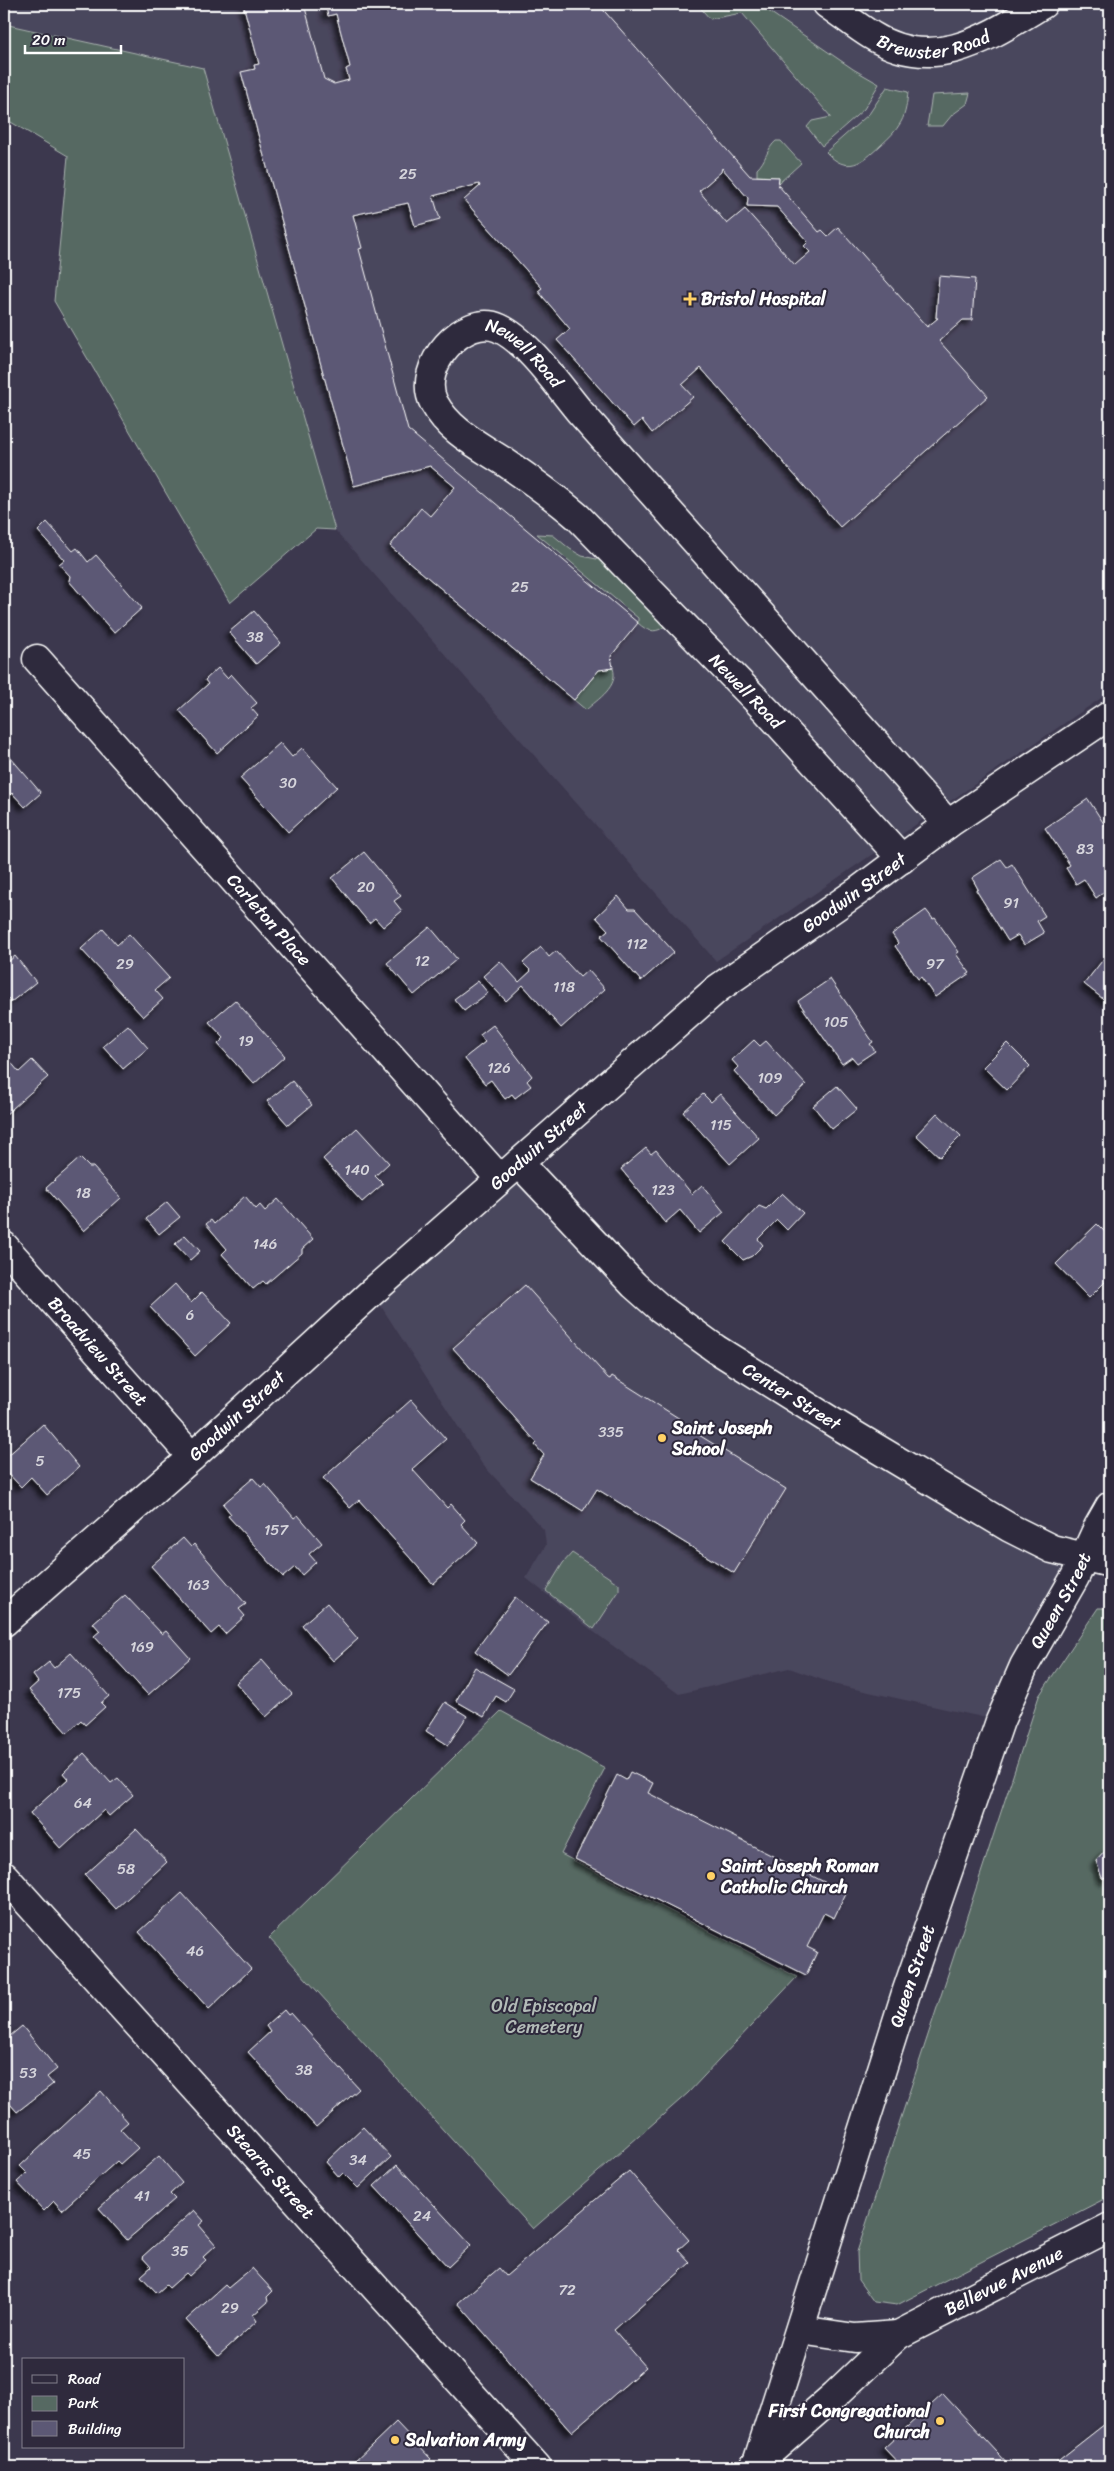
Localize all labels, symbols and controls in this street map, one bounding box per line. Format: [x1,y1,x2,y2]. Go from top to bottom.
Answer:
street label: Brewster Road [871,20,997,68]
scale bar [25,22,121,54]
text: 20 m [32,27,66,53]
house number: 25 [399,161,417,187]
place label: Bristol Hospital [701,283,827,315]
marker: Bristol Hospital [683,292,697,306]
street label: Newell Road [483,309,572,396]
house number: 25 [511,574,529,600]
house number: 38 [246,624,264,650]
street label: Newell Road [701,645,792,738]
house number: 30 [279,770,297,796]
house number: 83 [1076,836,1094,862]
street label: Goodwin Street [795,843,914,942]
street label: Carleton Place [219,866,320,974]
house number: 20 [357,874,375,900]
house number: 91 [1003,890,1019,916]
house number: 112 [626,931,648,957]
house number: 12 [414,948,430,974]
house number: 29 [116,951,134,977]
house number: 97 [926,951,945,977]
house number: 118 [553,974,575,1000]
house number: 105 [823,1009,849,1035]
house number: 19 [238,1028,254,1054]
house number: 126 [487,1055,511,1081]
house number: 109 [757,1065,783,1091]
street label: Goodwin Street [482,1093,596,1198]
house number: 115 [710,1112,732,1138]
house number: 140 [344,1157,370,1183]
house number: 123 [651,1177,675,1203]
house number: 18 [75,1180,91,1206]
house number: 146 [253,1231,277,1257]
street label: Broadview Street [40,1289,156,1414]
house number: 6 [186,1302,194,1328]
street label: Center Street [736,1353,848,1440]
street label: Goodwin Street [181,1362,294,1469]
place label: Saint Joseph School [671,1412,773,1465]
house number: 335 [598,1419,624,1445]
marker: Saint Joseph School [656,1432,668,1444]
house number: 5 [35,1448,45,1474]
house number: 157 [264,1517,290,1543]
street label: Queen Street [1021,1547,1100,1655]
house number: 163 [186,1572,210,1598]
house number: 169 [130,1634,154,1660]
house number: 175 [57,1680,81,1706]
house number: 64 [74,1790,92,1816]
place label: Saint Joseph Roman Catholic Church [720,1850,879,1903]
house number: 58 [117,1856,135,1882]
marker: Saint Joseph Roman Catholic Church [705,1870,717,1882]
street label: Queen Street [880,1920,944,2032]
house number: 46 [186,1938,204,1964]
park label: Old Episcopal Cemetery [491,1990,598,2043]
house number: 38 [295,2057,313,2083]
house number: 53 [19,2060,37,2086]
street label: Stearns Street [218,2116,323,2227]
house number: 45 [73,2141,91,2167]
house number: 34 [349,2147,367,2173]
house number: 41 [134,2183,150,2209]
house number: 24 [413,2203,431,2229]
street label: Bellevue Avenue [938,2237,1069,2325]
house number: 35 [171,2238,189,2264]
house number: 72 [558,2277,576,2303]
house number: 29 [221,2295,239,2321]
legend [22,2358,185,2448]
text: Road [68,2366,101,2392]
text: Park [68,2390,99,2416]
place label: First Congregational Church [768,2395,931,2448]
marker: First Congregational Church [934,2415,946,2427]
text: Building [68,2416,122,2442]
place label: Salvation Army [404,2424,527,2456]
marker: Salvation Army [389,2434,401,2446]

